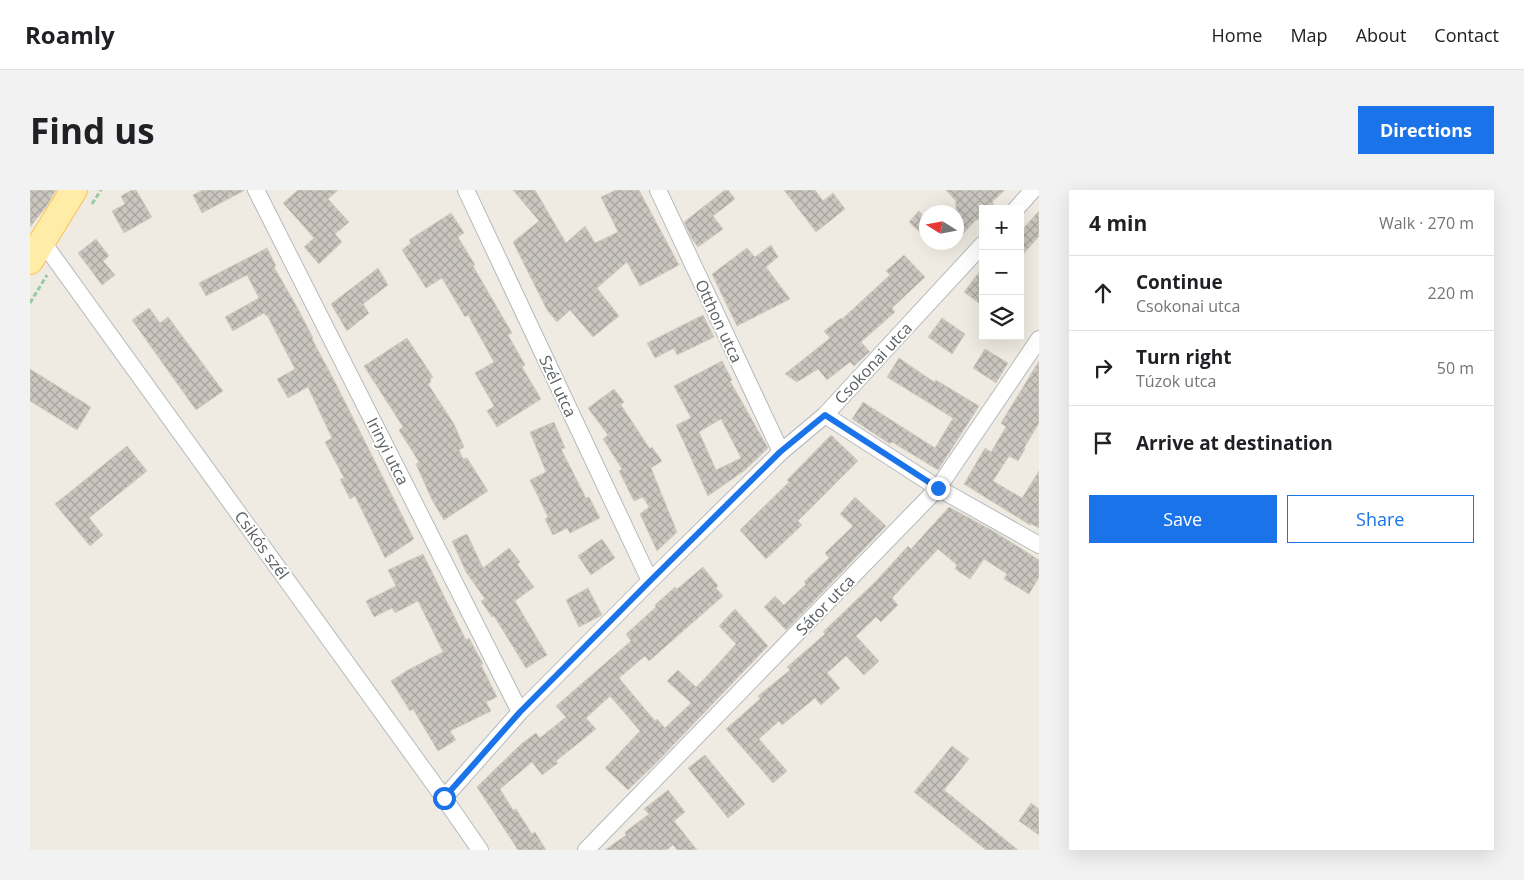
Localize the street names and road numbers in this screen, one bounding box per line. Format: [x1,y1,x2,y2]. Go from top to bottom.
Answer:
street label: Otthon utca [690,276,748,366]
street label: Csokonai utca [829,317,917,409]
street label: Szél utca [534,352,582,420]
street label: Irinyi utca [362,413,414,489]
street label: Csikós szél [230,506,294,584]
street label: Sátor utca [791,570,859,640]

